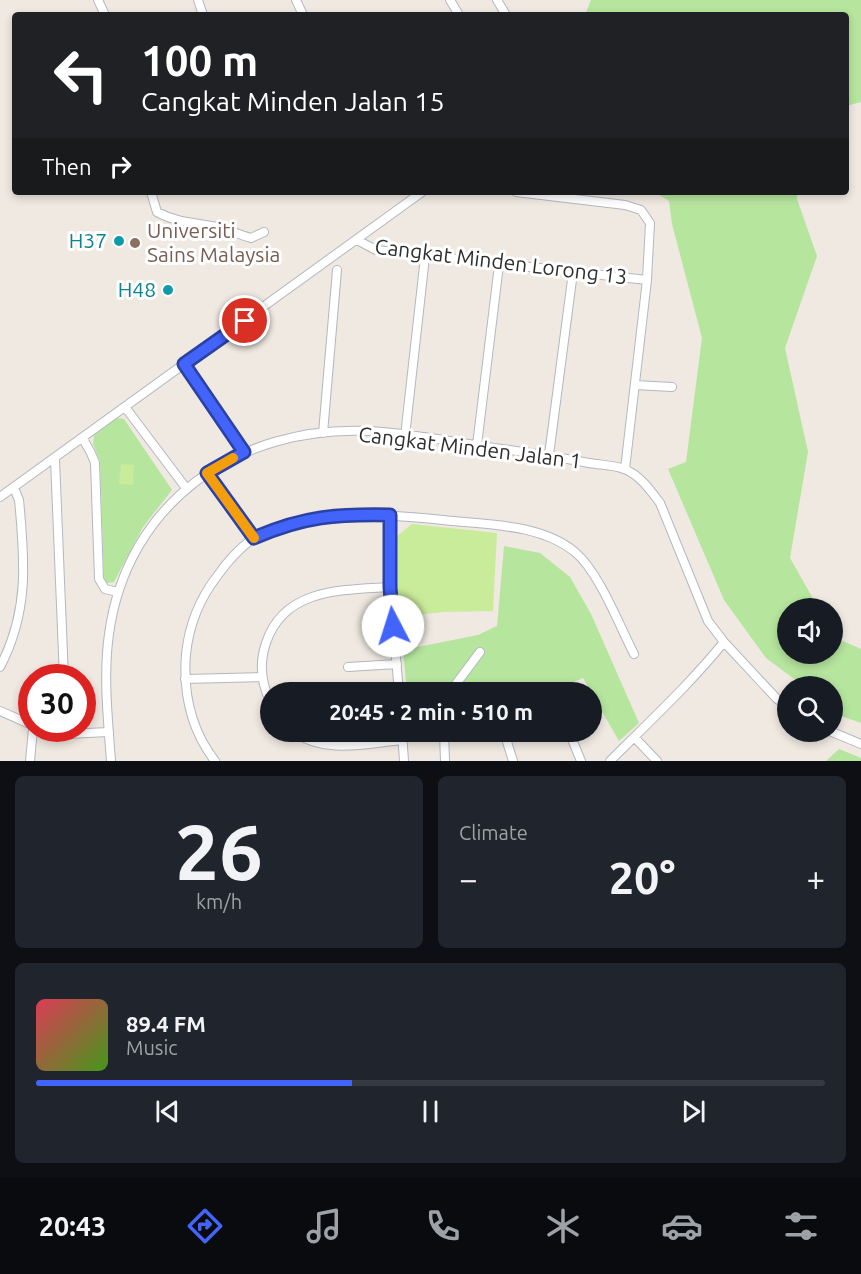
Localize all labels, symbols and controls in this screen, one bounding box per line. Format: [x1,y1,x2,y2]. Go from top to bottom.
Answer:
icon: left [42,36,120,114]
text: 100 m [141,37,258,84]
text: Cangkat Minden Jalan 15 [141,86,445,116]
icon: right [104,150,137,183]
text: Then [42,154,92,179]
place label: Universiti Sains Malaysia [147,218,280,266]
place label: H37 [69,228,107,252]
marker: H37 [112,234,126,248]
street label: Cangkat Minden Lorong 13 [374,234,629,288]
marker: Universiti Sains Malaysia [128,236,142,250]
place label: H48 [118,277,156,301]
marker: H48 [161,283,175,297]
pin [219,295,270,346]
icon: arrive [228,304,261,337]
street label: Cangkat Minden Jalan 1 [357,421,583,473]
position arrow [361,594,425,658]
map controls [777,598,843,742]
button: sound [777,598,843,664]
speed limit sign: 30 [18,664,96,742]
button: search [777,676,843,742]
text: 20:45 · 2 min · 510 m [329,699,533,724]
text: 26 [175,807,263,895]
text: Climate [459,821,528,844]
text: 20° [609,852,675,903]
text: − [459,860,478,897]
text: + [806,860,825,897]
text: km/h [196,890,242,913]
text: 89.4 FM [126,1011,206,1036]
text: Music [126,1036,178,1059]
icon: previous [151,1095,184,1128]
icon: pause [414,1095,447,1128]
icon: next [677,1095,710,1128]
icon: directions [184,1205,226,1247]
icon: music [303,1205,345,1247]
icon: phone [422,1205,464,1247]
icon: climate [542,1205,584,1247]
icon: car [661,1205,703,1247]
icon: filters [780,1205,822,1247]
text: 20:43 [39,1211,106,1241]

